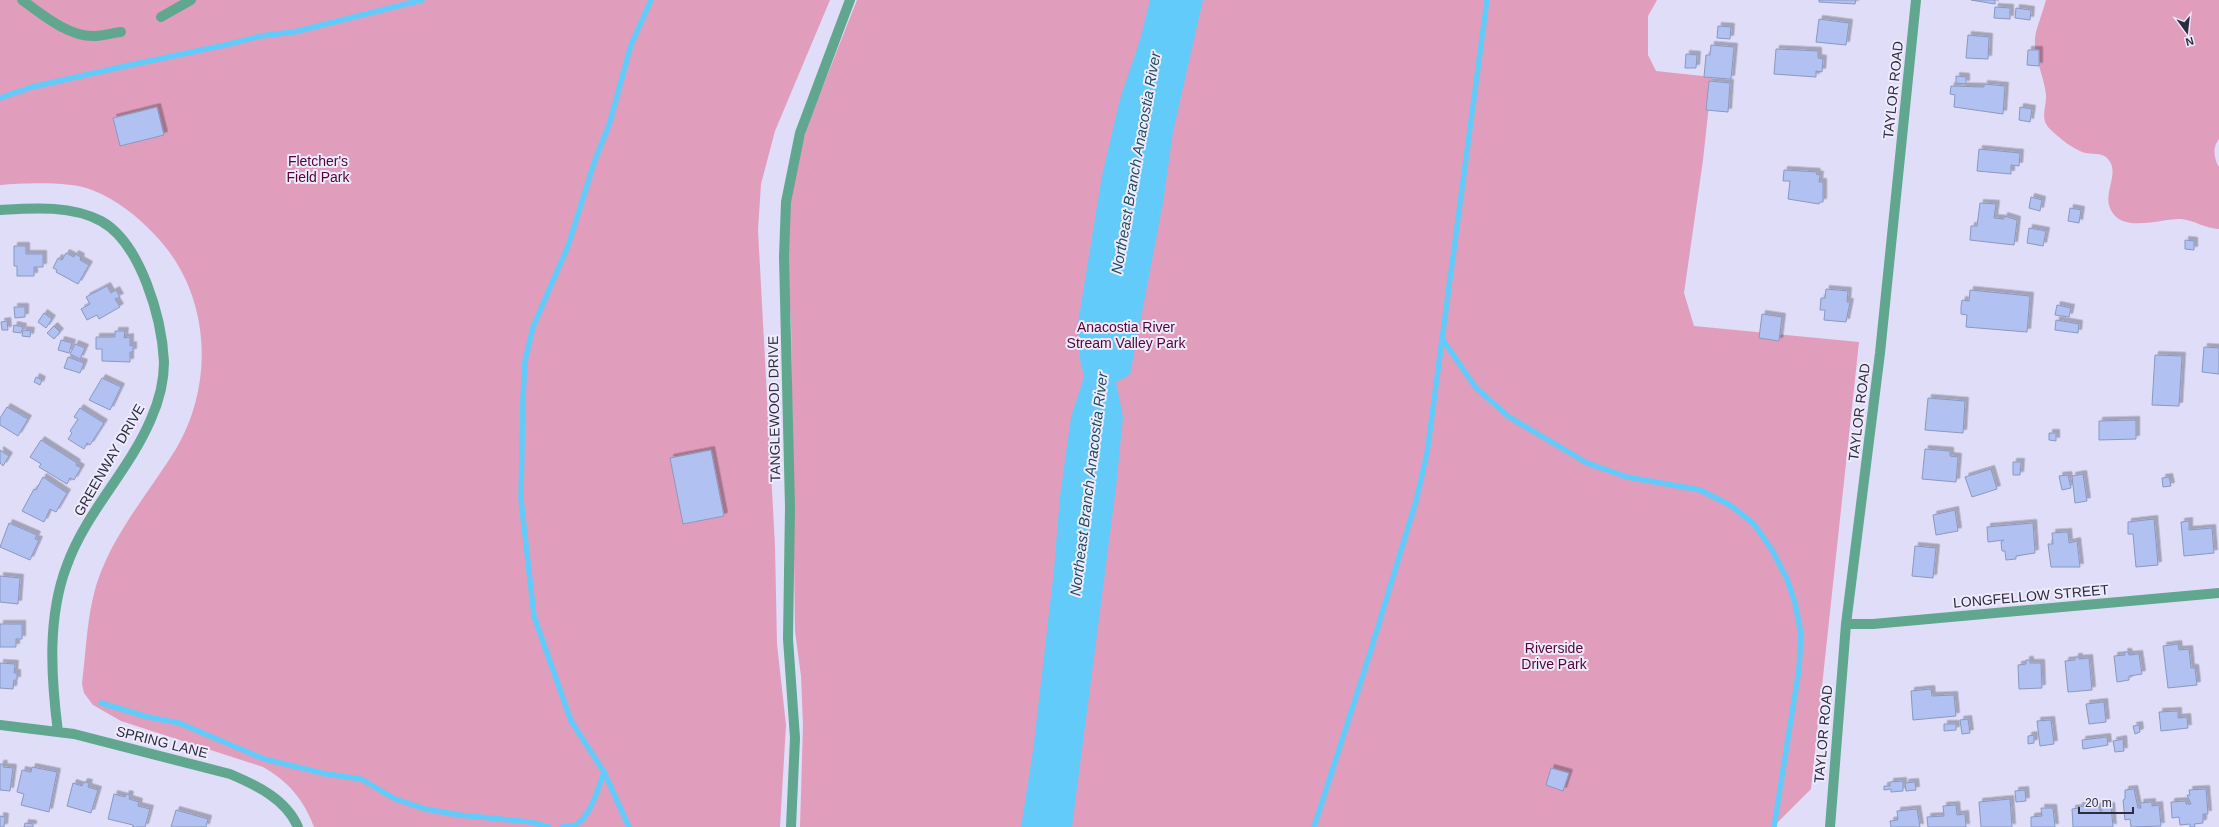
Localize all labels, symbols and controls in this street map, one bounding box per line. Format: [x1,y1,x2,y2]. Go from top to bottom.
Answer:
north arrow [2167,12,2207,52]
text: N [2184,35,2195,48]
street label: TAYLOR ROAD [1880,40,1906,140]
water label: Northeast Branch Anacostia River [1108,49,1164,275]
park label: Fletcher's Field Park [286,153,351,185]
park label: Anacostia River Stream Valley Park [1067,319,1186,351]
street label: TANGLEWOOD DRIVE [765,335,783,483]
street label: TAYLOR ROAD [1845,362,1873,462]
water label: Northeast Branch Anacostia River [1066,370,1111,597]
street label: GREENWAY DRIVE [70,401,148,519]
street label: LONGFELLOW STREET [1952,581,2110,611]
park label: Riverside Drive Park [1521,640,1588,672]
street label: TAYLOR ROAD [1811,684,1835,784]
street label: SPRING LANE [114,723,210,761]
scale bar [2079,789,2133,815]
text: 20 m [2085,796,2112,810]

